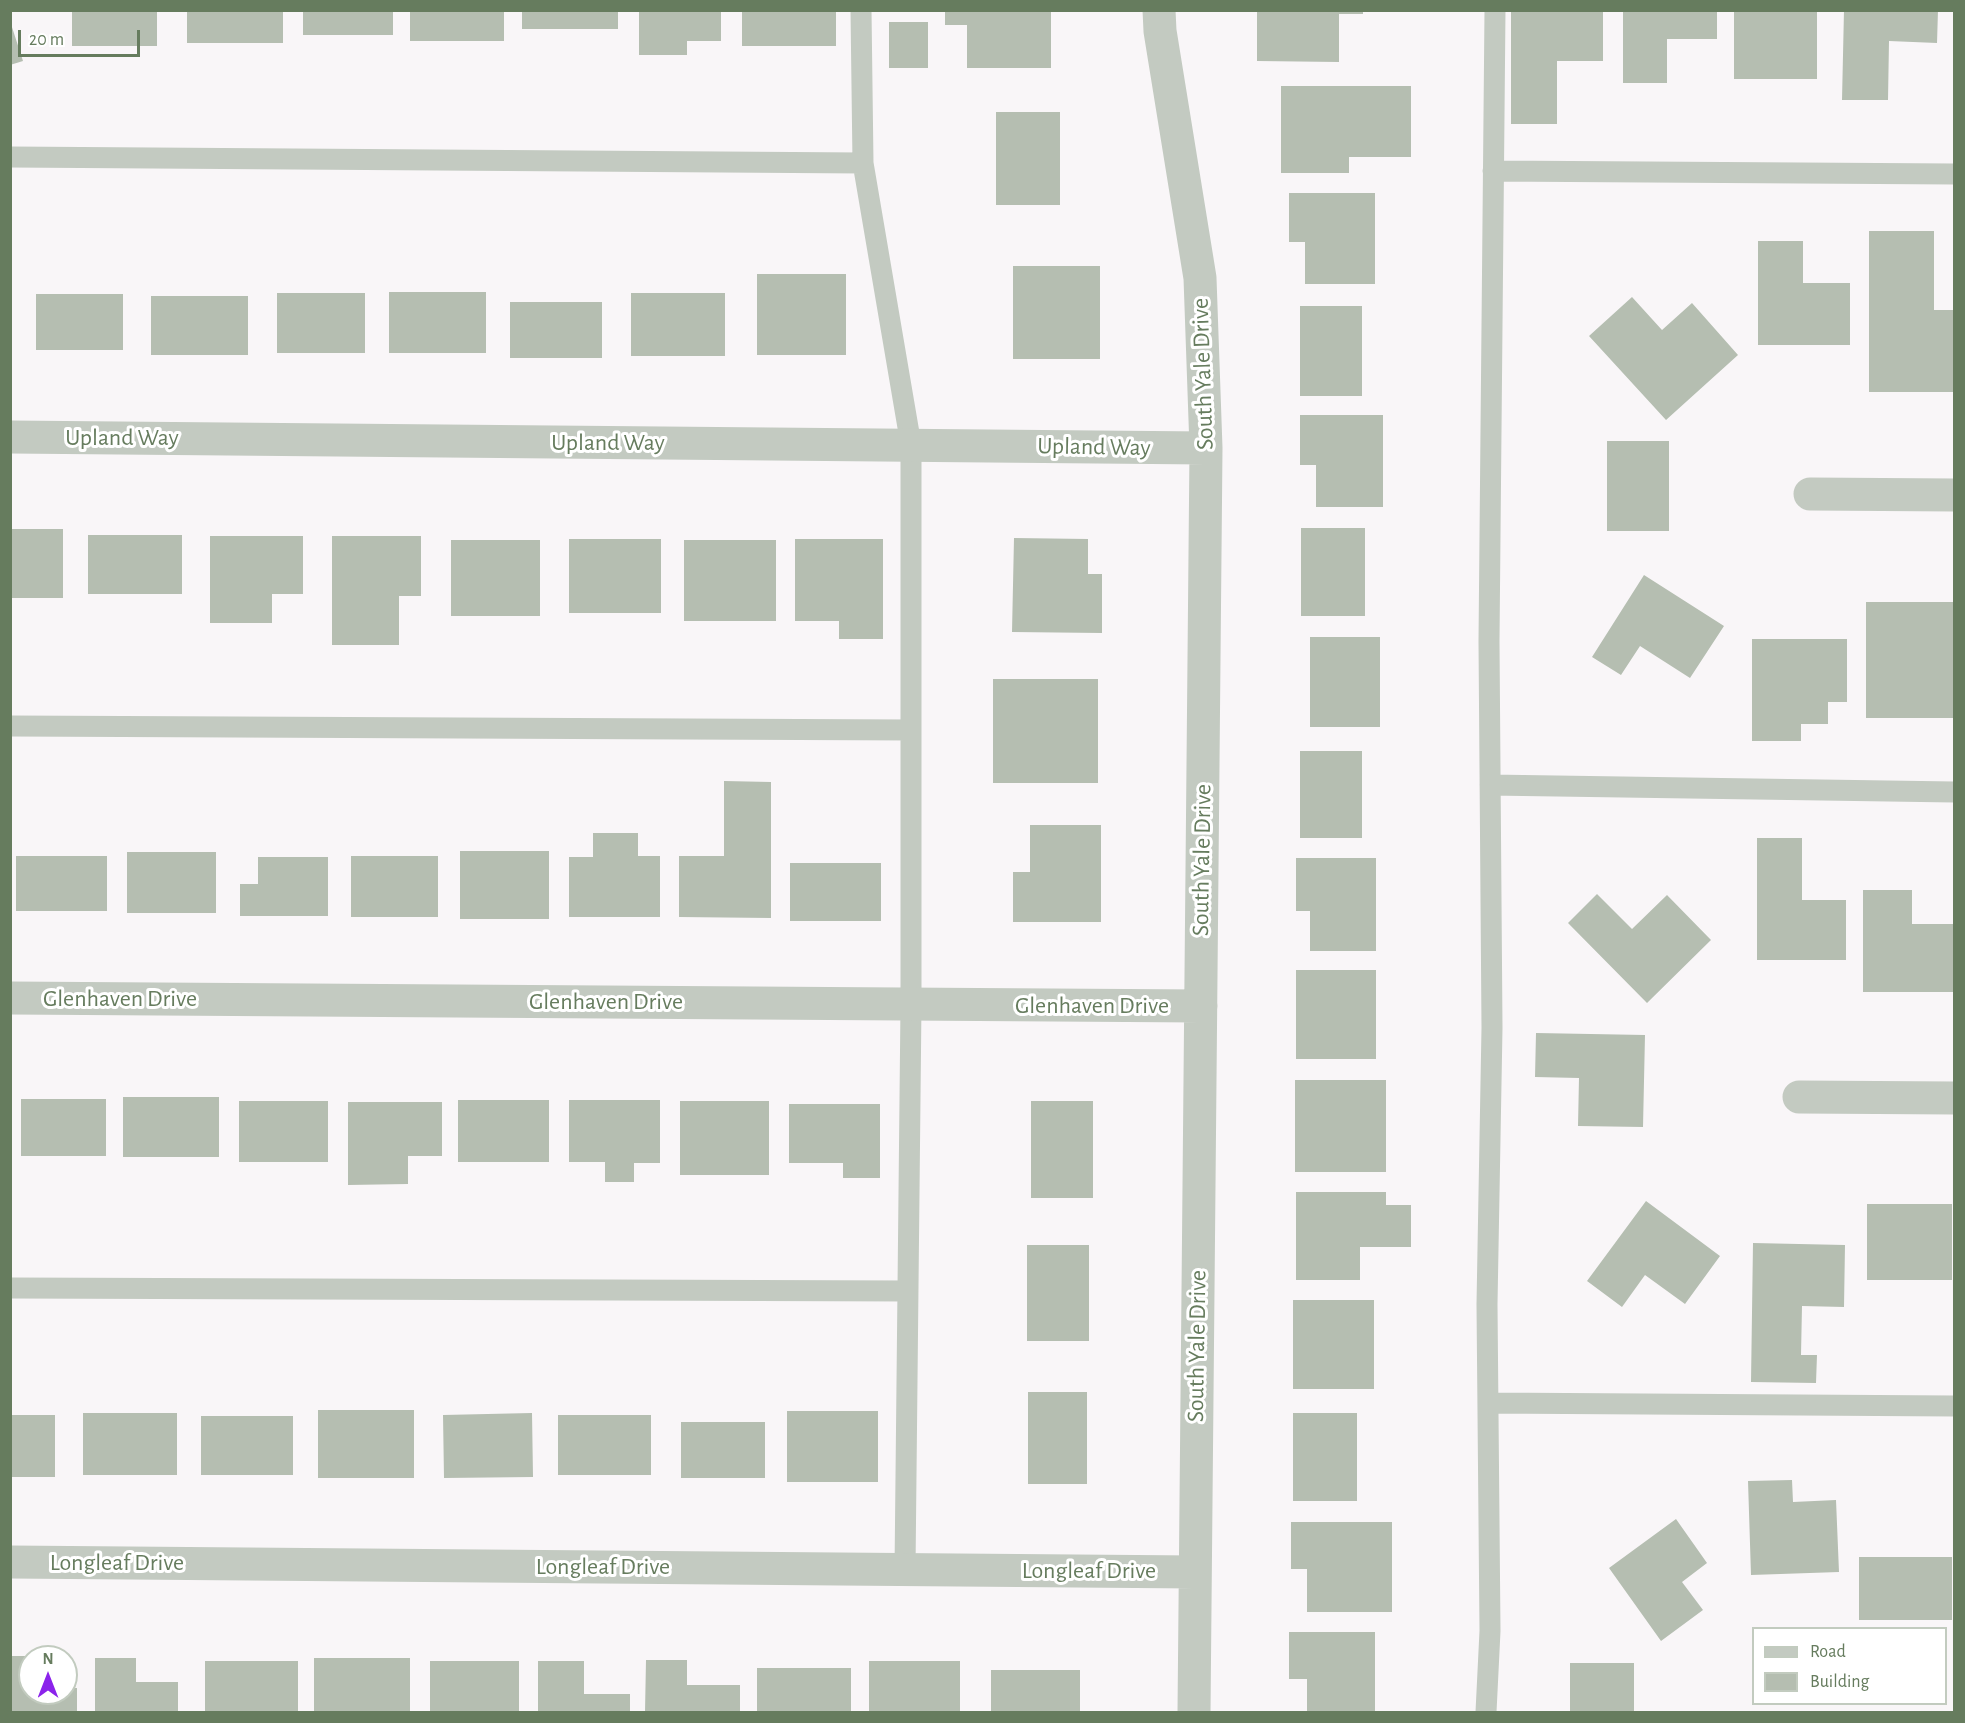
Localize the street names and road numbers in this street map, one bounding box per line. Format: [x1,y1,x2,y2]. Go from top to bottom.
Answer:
street label: South Yale Drive [1186,298,1220,450]
street label: Upland Way [65,424,179,452]
street label: Upland Way [551,429,665,457]
street label: Upland Way [1037,432,1151,462]
street label: South Yale Drive [1186,784,1218,936]
street label: Glenhaven Drive [43,985,197,1013]
street label: Glenhaven Drive [529,988,683,1016]
street label: Glenhaven Drive [1015,992,1169,1020]
street label: South Yale Drive [1181,1270,1213,1422]
street label: Longleaf Drive [50,1549,184,1577]
street label: Longleaf Drive [536,1553,670,1581]
street label: Longleaf Drive [1022,1557,1156,1585]

